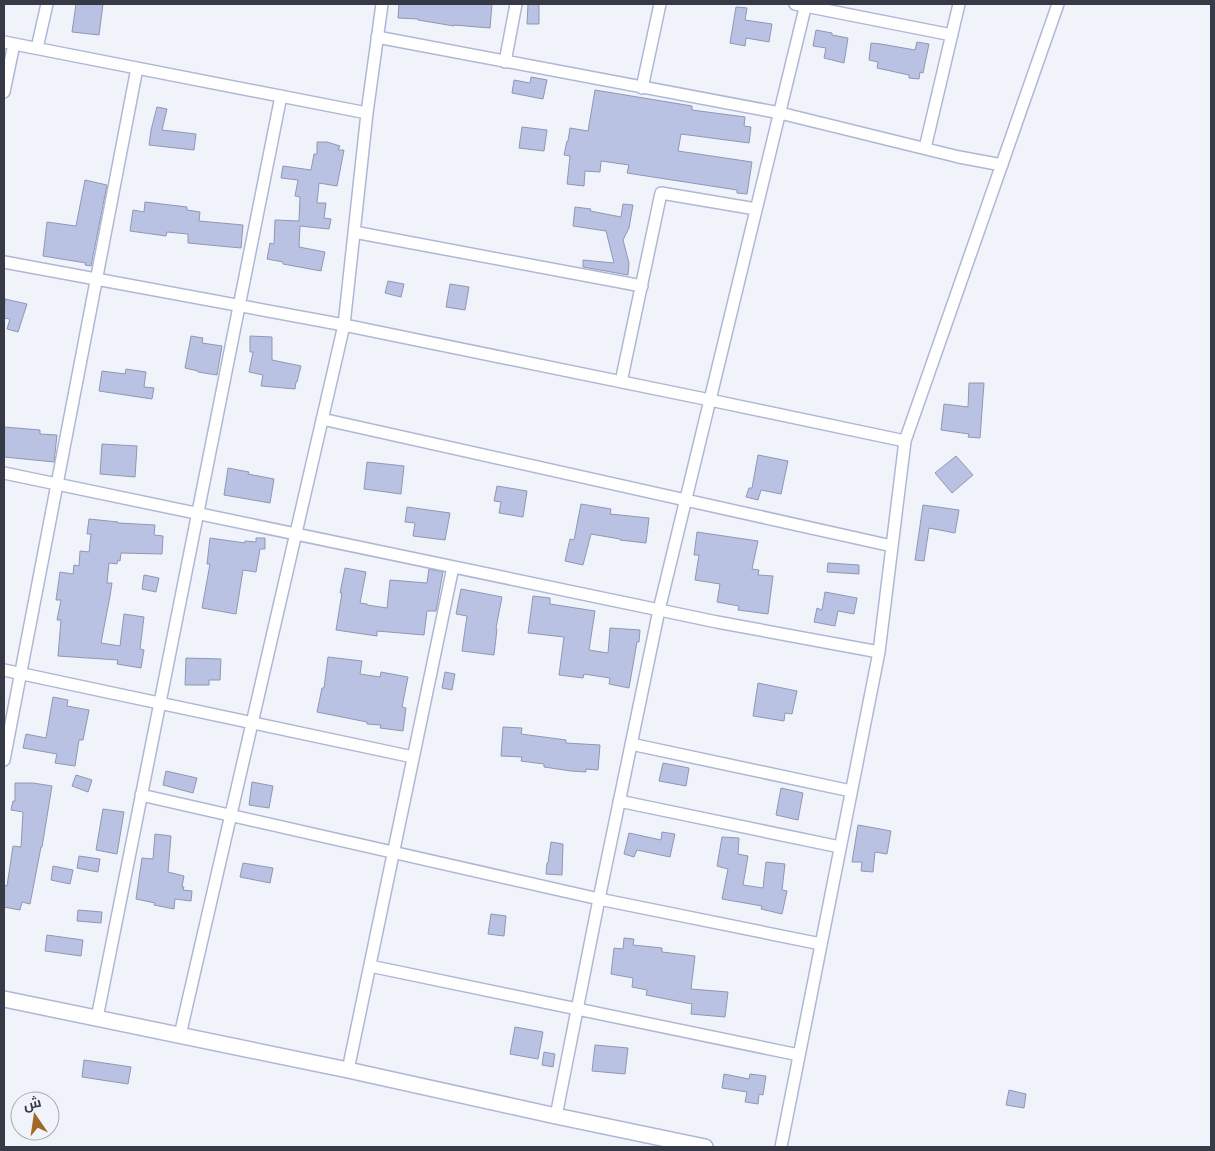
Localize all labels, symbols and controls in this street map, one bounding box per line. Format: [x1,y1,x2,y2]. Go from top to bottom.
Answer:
north arrow [10,1091,60,1141]
text: ش [22,1094,43,1114]

